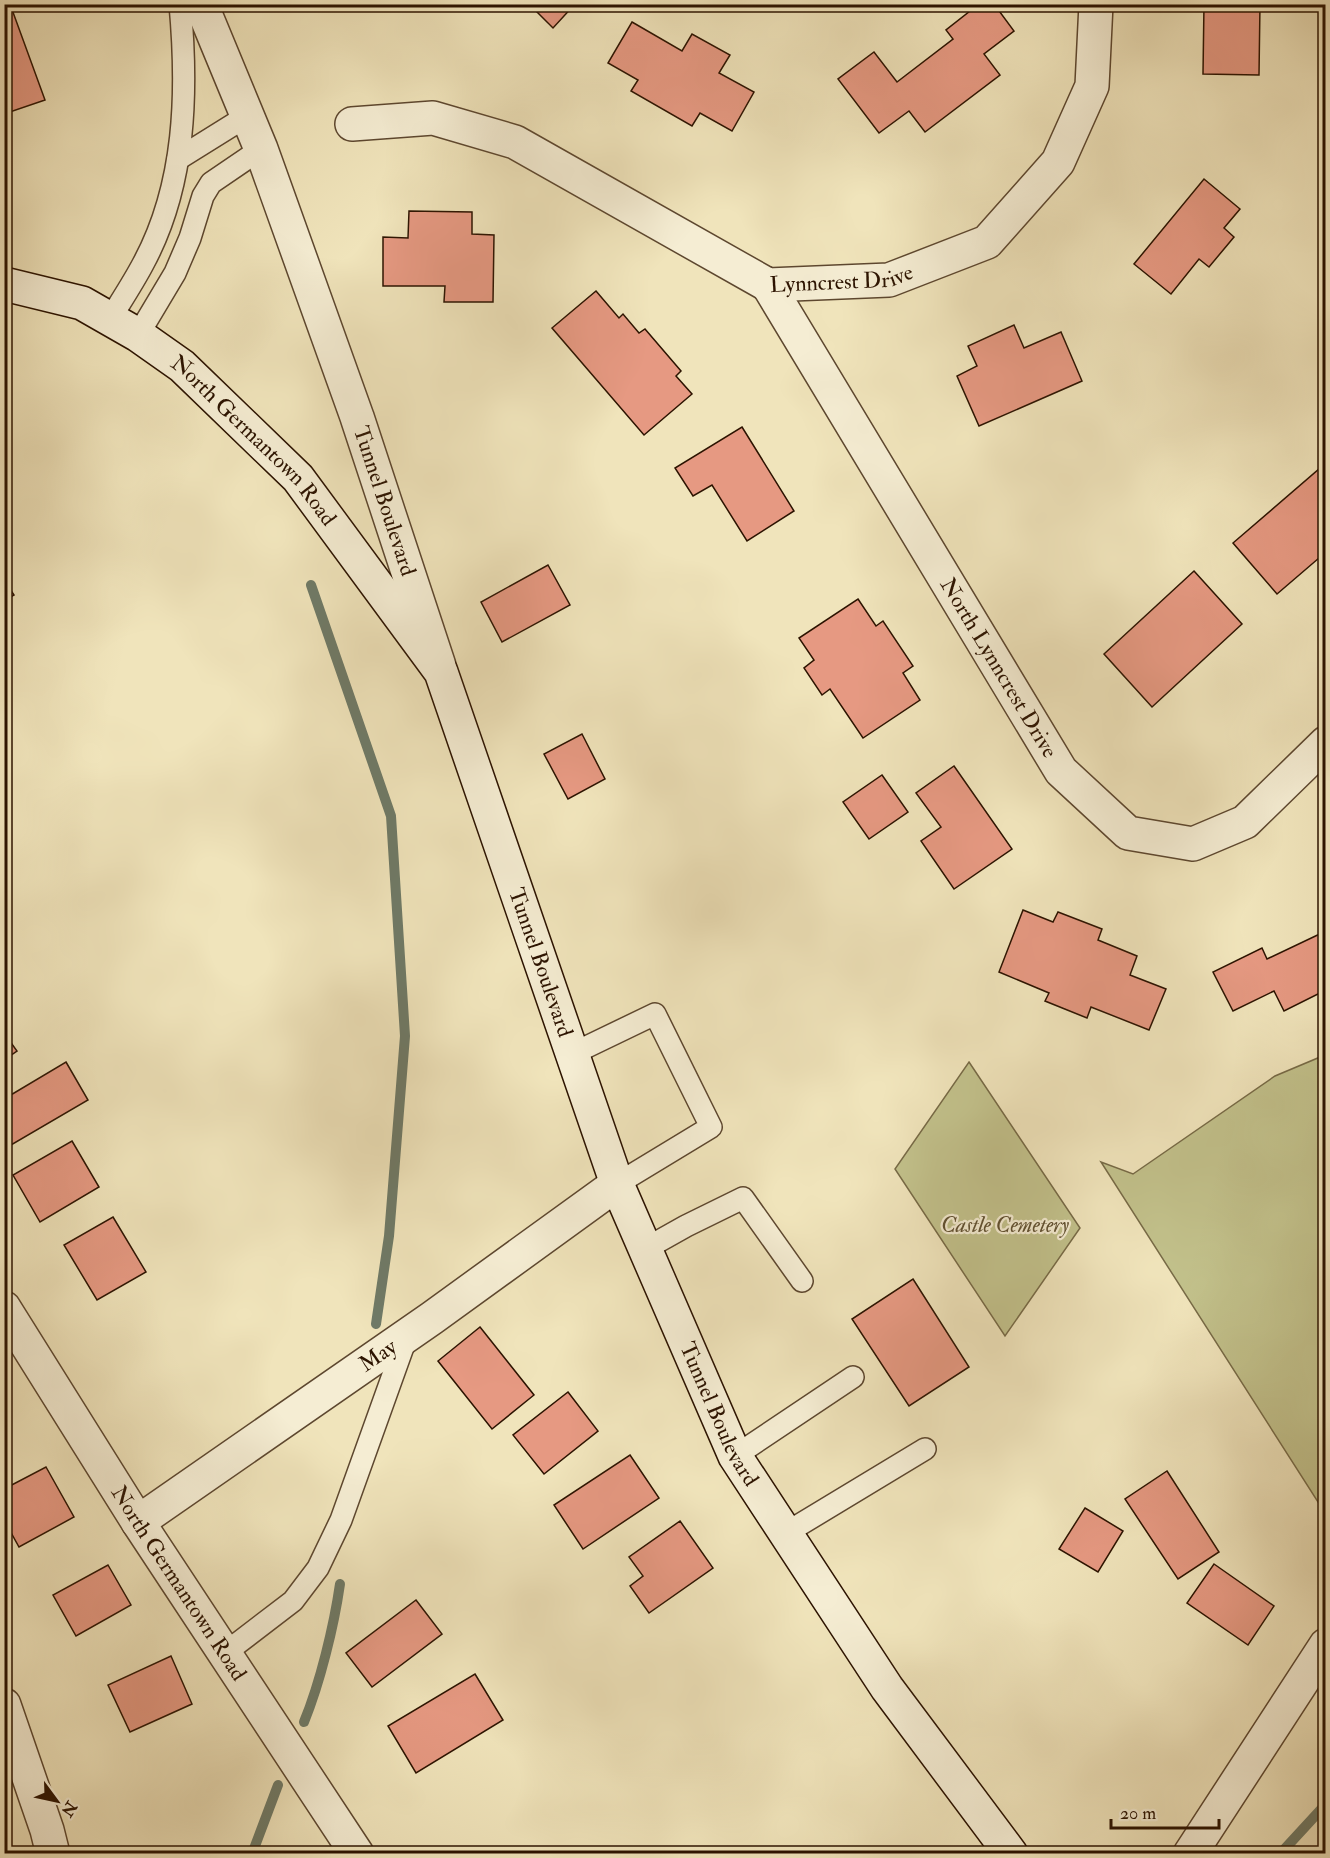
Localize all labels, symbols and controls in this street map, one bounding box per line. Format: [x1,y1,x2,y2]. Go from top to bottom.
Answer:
street label: Lynncrest Drive [769,258,917,299]
street label: North Germantown Road [165,349,343,532]
street label: Tunnel Boulevard [347,422,422,580]
street label: North Lynncrest Drive [934,573,1064,763]
street label: Tunnel Boulevard [502,884,580,1041]
park label: Castle Cemetery [941,1211,1070,1239]
street label: May [354,1333,402,1378]
street label: Tunnel Boulevard [673,1338,765,1492]
street label: North Germantown Road [105,1480,253,1686]
north arrow [27,1771,87,1831]
scale bar [1111,1792,1219,1830]
text: N [56,1796,82,1821]
text: 20 m [1120,1802,1156,1825]

